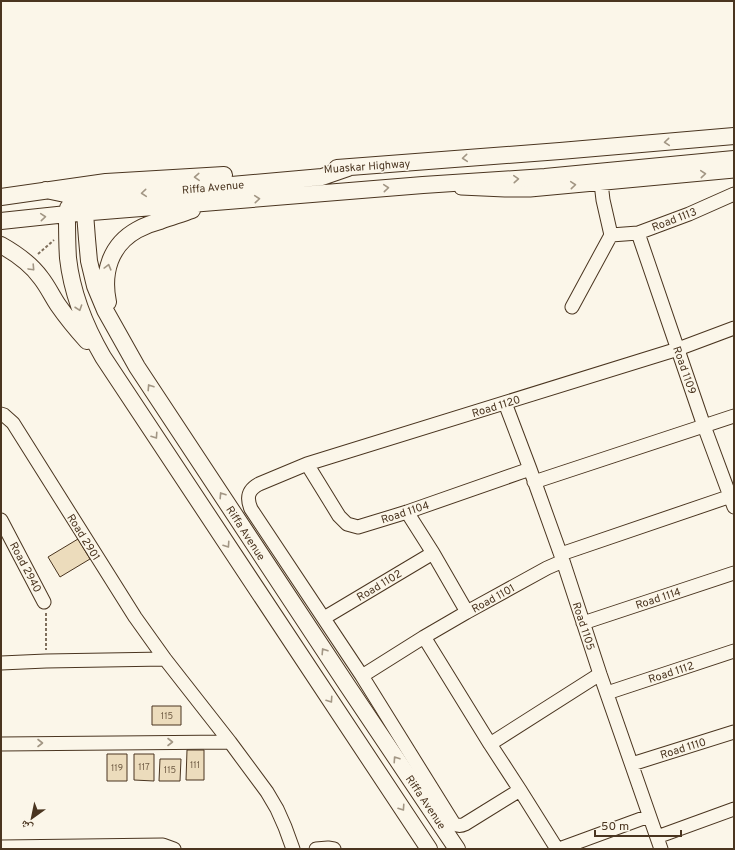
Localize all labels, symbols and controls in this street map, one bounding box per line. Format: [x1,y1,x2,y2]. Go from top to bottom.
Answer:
one-way arrow [664,137,670,146]
one-way arrow [462,154,468,163]
street label: Muaskar Highway [323,157,411,177]
one-way arrow [700,169,706,178]
one-way arrow [194,172,200,181]
one-way arrow [513,174,519,183]
street label: Riffa Avenue [181,178,245,198]
one-way arrow [570,181,577,190]
one-way arrow [383,184,389,193]
one-way arrow [141,188,147,197]
one-way arrow [254,194,260,203]
street label: Road 1113 [650,205,699,235]
one-way arrow [40,212,46,221]
one-way arrow [28,263,35,271]
one-way arrow [103,264,112,271]
one-way arrow [74,304,83,311]
street label: Road 1109 [669,344,699,396]
one-way arrow [147,384,155,391]
street label: Road 1120 [470,393,522,421]
one-way arrow [150,432,158,439]
one-way arrow [219,493,226,500]
street label: Road 1104 [379,498,431,527]
street label: Riffa Avenue [222,504,268,564]
street label: Road 2901 [63,512,103,563]
street label: Road 2940 [6,540,44,595]
one-way arrow [222,540,229,547]
street label: Road 1102 [354,567,405,605]
street label: Road 1101 [469,581,518,616]
street label: Road 1114 [634,585,683,613]
street label: Road 1105 [569,600,598,652]
one-way arrow [322,648,329,655]
street label: Road 1112 [647,659,696,687]
one-way arrow [325,695,332,702]
house number: 115 [161,711,173,722]
street label: Road 1110 [659,735,708,763]
one-way arrow [167,738,173,746]
one-way arrow [37,739,43,747]
one-way arrow [394,756,401,763]
house number: 111 [190,760,200,771]
house number: 117 [138,762,150,773]
house number: 119 [111,763,123,774]
house number: 115 [164,765,176,776]
street label: Riffa Avenue [402,773,448,832]
north arrow [12,798,52,838]
one-way arrow [397,804,405,811]
scale bar [595,812,681,838]
text: ش [18,816,36,835]
text: 50 m [601,819,629,835]

